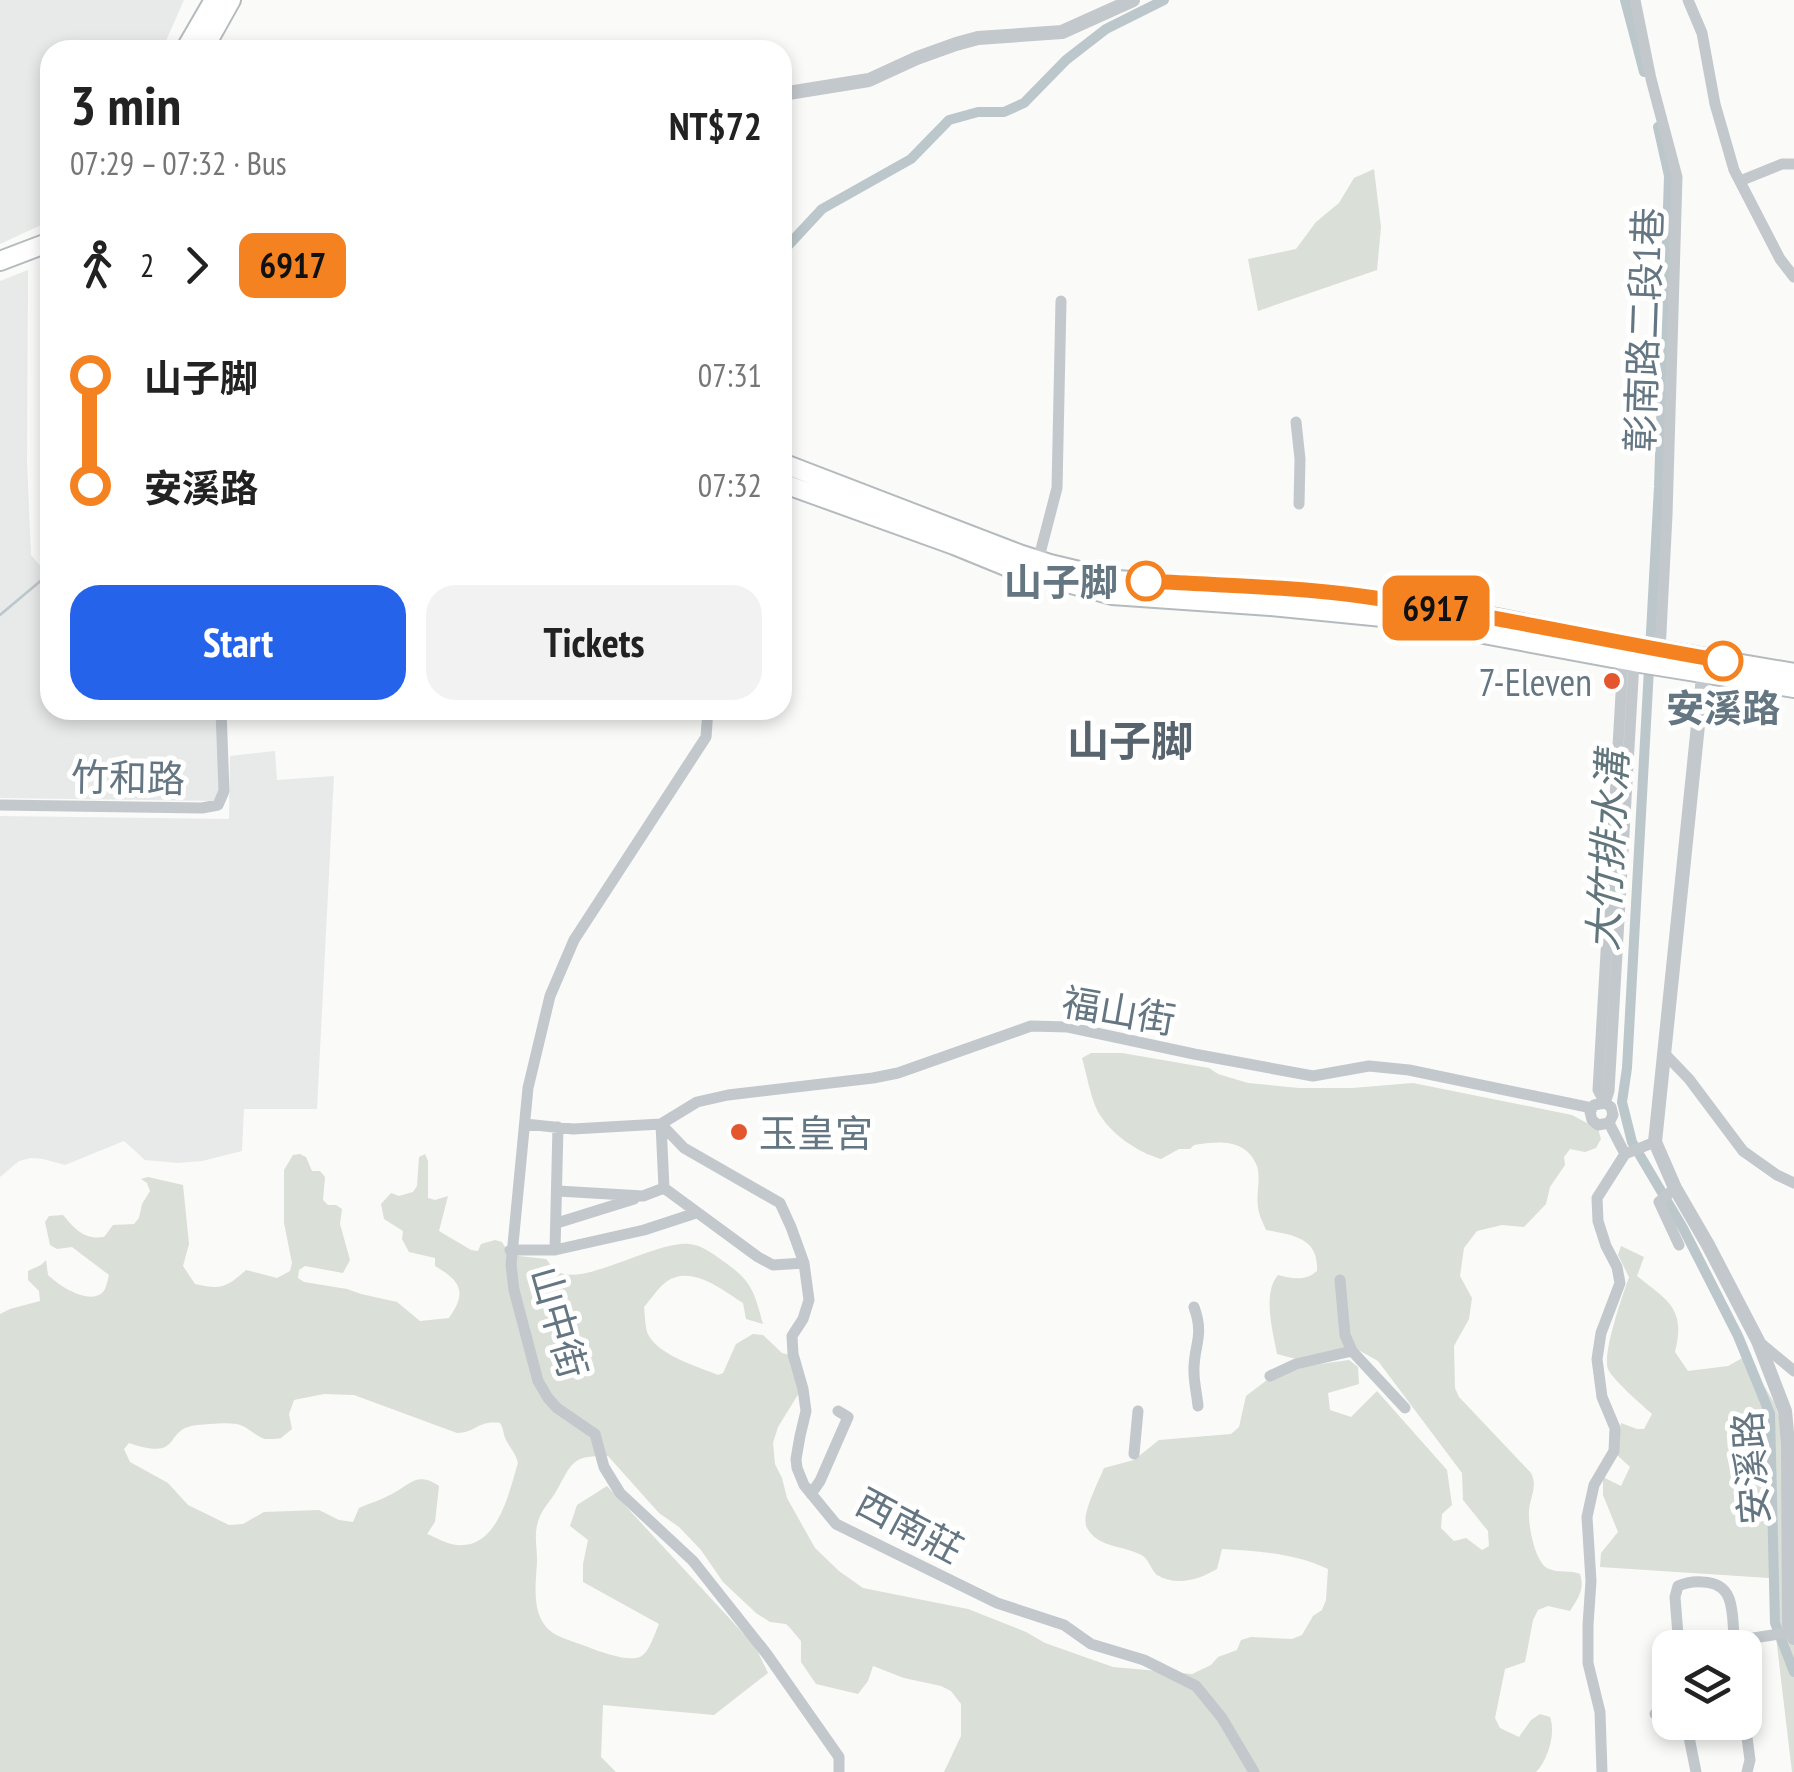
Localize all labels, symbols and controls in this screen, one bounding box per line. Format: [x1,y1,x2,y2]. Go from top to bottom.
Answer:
text: 3 min [70,69,181,140]
text: NT$72 [669,101,762,150]
text: 07:29 – 07:32 · Bus [70,142,287,184]
street label: 彰南路二段1巷 [1614,207,1672,453]
icon: walk [70,238,125,293]
icon: forward [169,238,224,293]
text: 6917 [259,242,326,288]
text: 2 [140,244,154,286]
text: 山子脚 [144,353,258,402]
text: 07:31 [698,354,762,396]
text: 安溪路 [144,463,258,512]
text: 07:32 [698,464,762,506]
place label: 山子脚 [1004,557,1118,606]
marker: 山子脚 [1127,562,1165,600]
line badge: 6917 [1366,576,1506,640]
button: Start [70,585,406,700]
button: Tickets [426,585,762,700]
text: 6917 [1403,585,1469,631]
marker: 安溪路 [1704,642,1742,680]
place label: 7-Eleven [1478,657,1592,706]
marker: 7-Eleven [1601,670,1623,692]
place label: 安溪路 [1666,683,1780,732]
district label: 山子脚 [1067,713,1193,768]
water label: 大竹排水溝 [1576,745,1638,952]
street label: 竹和路 [71,752,185,802]
street label: 福山街 [1059,976,1179,1044]
place label: 玉皇宮 [759,1108,873,1157]
marker: 玉皇宮 [728,1121,750,1143]
street label: 山中街 [521,1260,599,1384]
street label: 安溪路 [1722,1409,1778,1527]
street label: 西南莊 [848,1477,972,1573]
map controls [1652,1630,1762,1740]
button: layers [1652,1630,1762,1740]

